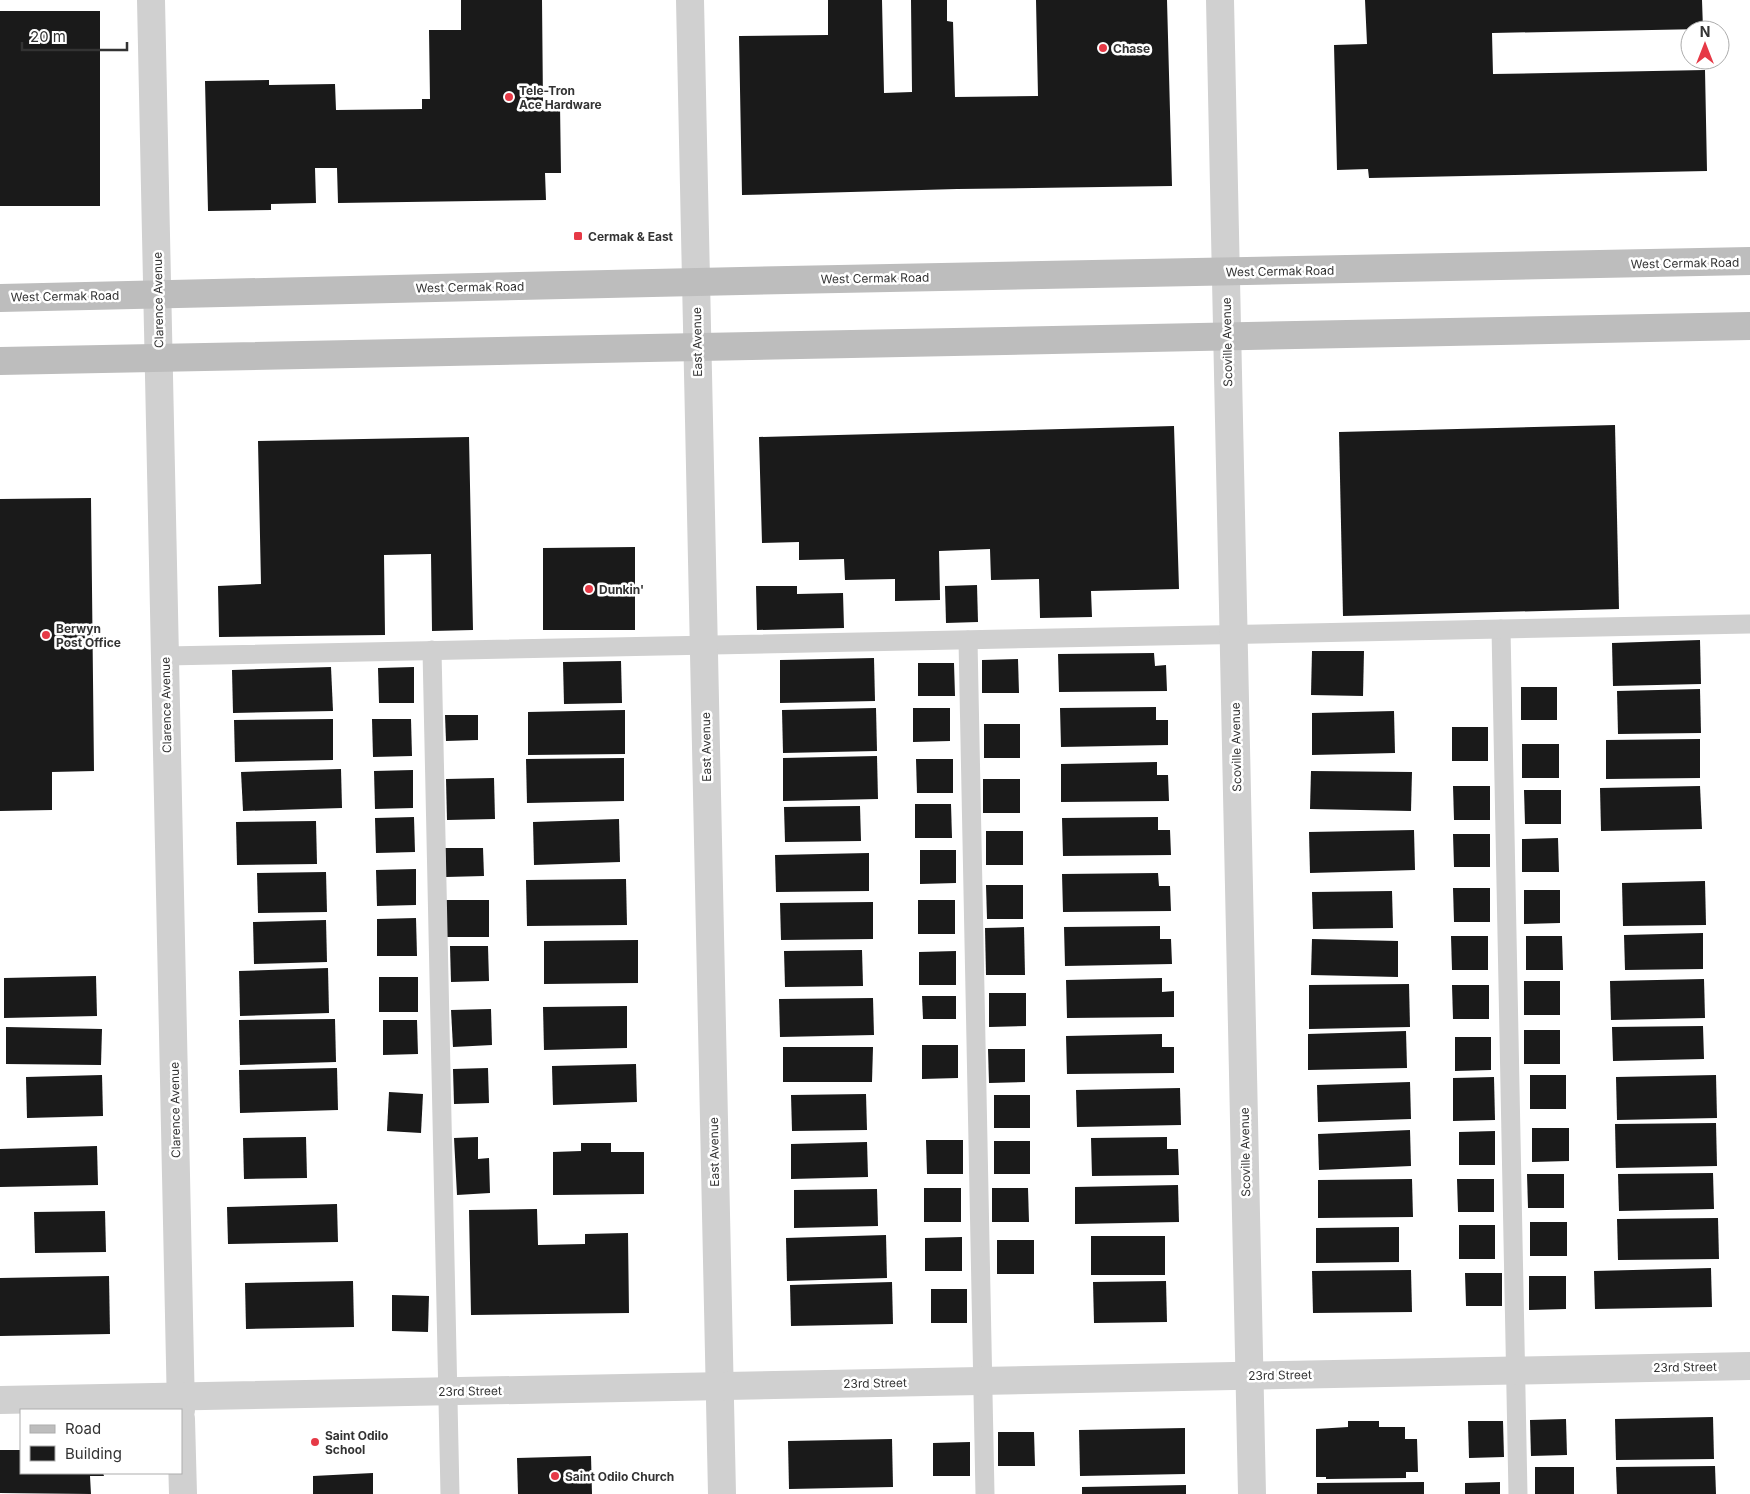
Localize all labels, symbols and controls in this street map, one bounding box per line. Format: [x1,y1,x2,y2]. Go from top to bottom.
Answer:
scale bar [22,20,128,52]
north arrow [1680,20,1730,70]
text: N [1700,23,1710,40]
text: 20 m [30,27,66,46]
place label: Chase [1113,41,1150,56]
marker: Chase [1097,42,1109,54]
place label: Tele-Tron Ace Hardware [519,83,602,112]
marker: Tele-Tron Ace Hardware [503,91,515,103]
place label: Cermak & East [588,229,674,244]
marker: Cermak & East [572,230,584,242]
street label: Clarence Avenue [150,252,166,348]
street label: West Cermak Road [1631,255,1739,271]
street label: West Cermak Road [1226,263,1334,279]
street label: West Cermak Road [821,270,929,286]
street label: West Cermak Road [416,279,524,295]
street label: West Cermak Road [11,288,119,304]
street label: Scoville Avenue [1219,297,1235,387]
street label: East Avenue [689,307,705,377]
place label: Dunkin' [599,582,644,597]
marker: Dunkin' [583,583,595,595]
place label: Berwyn Post Office [56,621,121,650]
marker: Berwyn Post Office [40,629,52,641]
street label: Clarence Avenue [158,657,174,753]
street label: Scoville Avenue [1228,702,1244,792]
street label: East Avenue [698,712,714,782]
street label: Clarence Avenue [167,1062,183,1158]
street label: Scoville Avenue [1237,1107,1253,1197]
street label: East Avenue [706,1117,722,1187]
street label: 23rd Street [1653,1359,1717,1375]
street label: 23rd Street [1248,1367,1312,1383]
street label: 23rd Street [843,1375,907,1391]
street label: 23rd Street [438,1383,502,1399]
legend [20,1409,182,1474]
text: Road [65,1419,101,1438]
place label: Saint Odilo School [325,1428,388,1457]
marker: Saint Odilo School [309,1436,321,1448]
text: Building [65,1444,122,1463]
place label: Saint Odilo Church [565,1469,674,1484]
marker: Saint Odilo Church [549,1470,561,1482]

